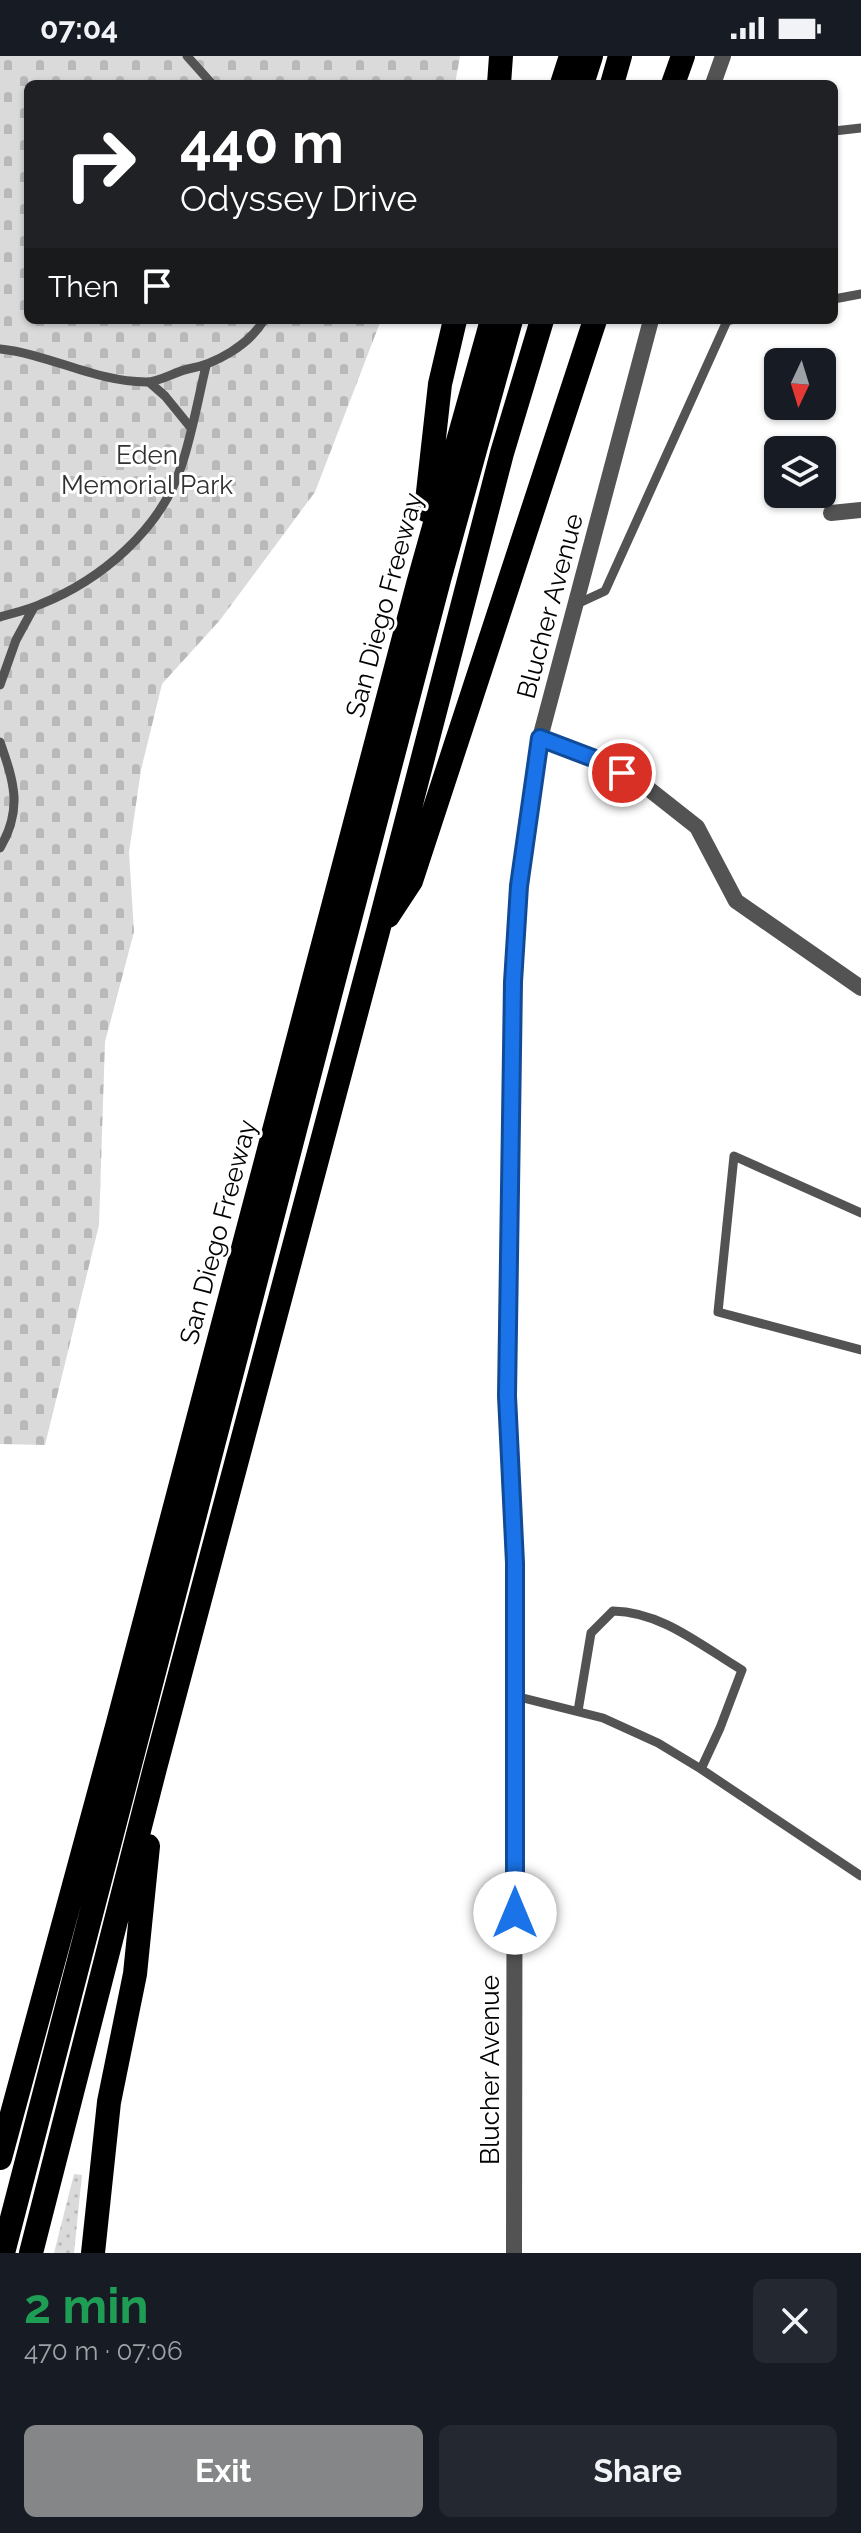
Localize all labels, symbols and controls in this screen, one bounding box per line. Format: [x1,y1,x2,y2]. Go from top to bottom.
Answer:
text: 07:04 [40,11,118,46]
text: 440 m [180,110,344,176]
icon: right [48,112,152,216]
text: Odyssey Drive [180,177,417,219]
icon: arrive [135,264,179,308]
text: Then [48,269,119,304]
north arrow [764,348,836,420]
map controls [764,348,836,508]
button: layers [764,436,836,508]
park label: Eden Memorial Park [61,440,233,500]
street label: San Diego Freeway [340,489,428,721]
street label: Blucher Avenue [511,510,589,702]
pin [588,739,656,807]
icon: arrive [600,751,644,795]
street label: San Diego Freeway [174,1116,262,1348]
position arrow [473,1871,557,1955]
street label: Blucher Avenue [475,1975,505,2165]
text: 2 min [24,2278,149,2334]
button: close [753,2279,837,2363]
text: 470 m · 07:06 [24,2336,183,2366]
button: Exit [24,2425,423,2517]
button: Share [439,2425,837,2517]

